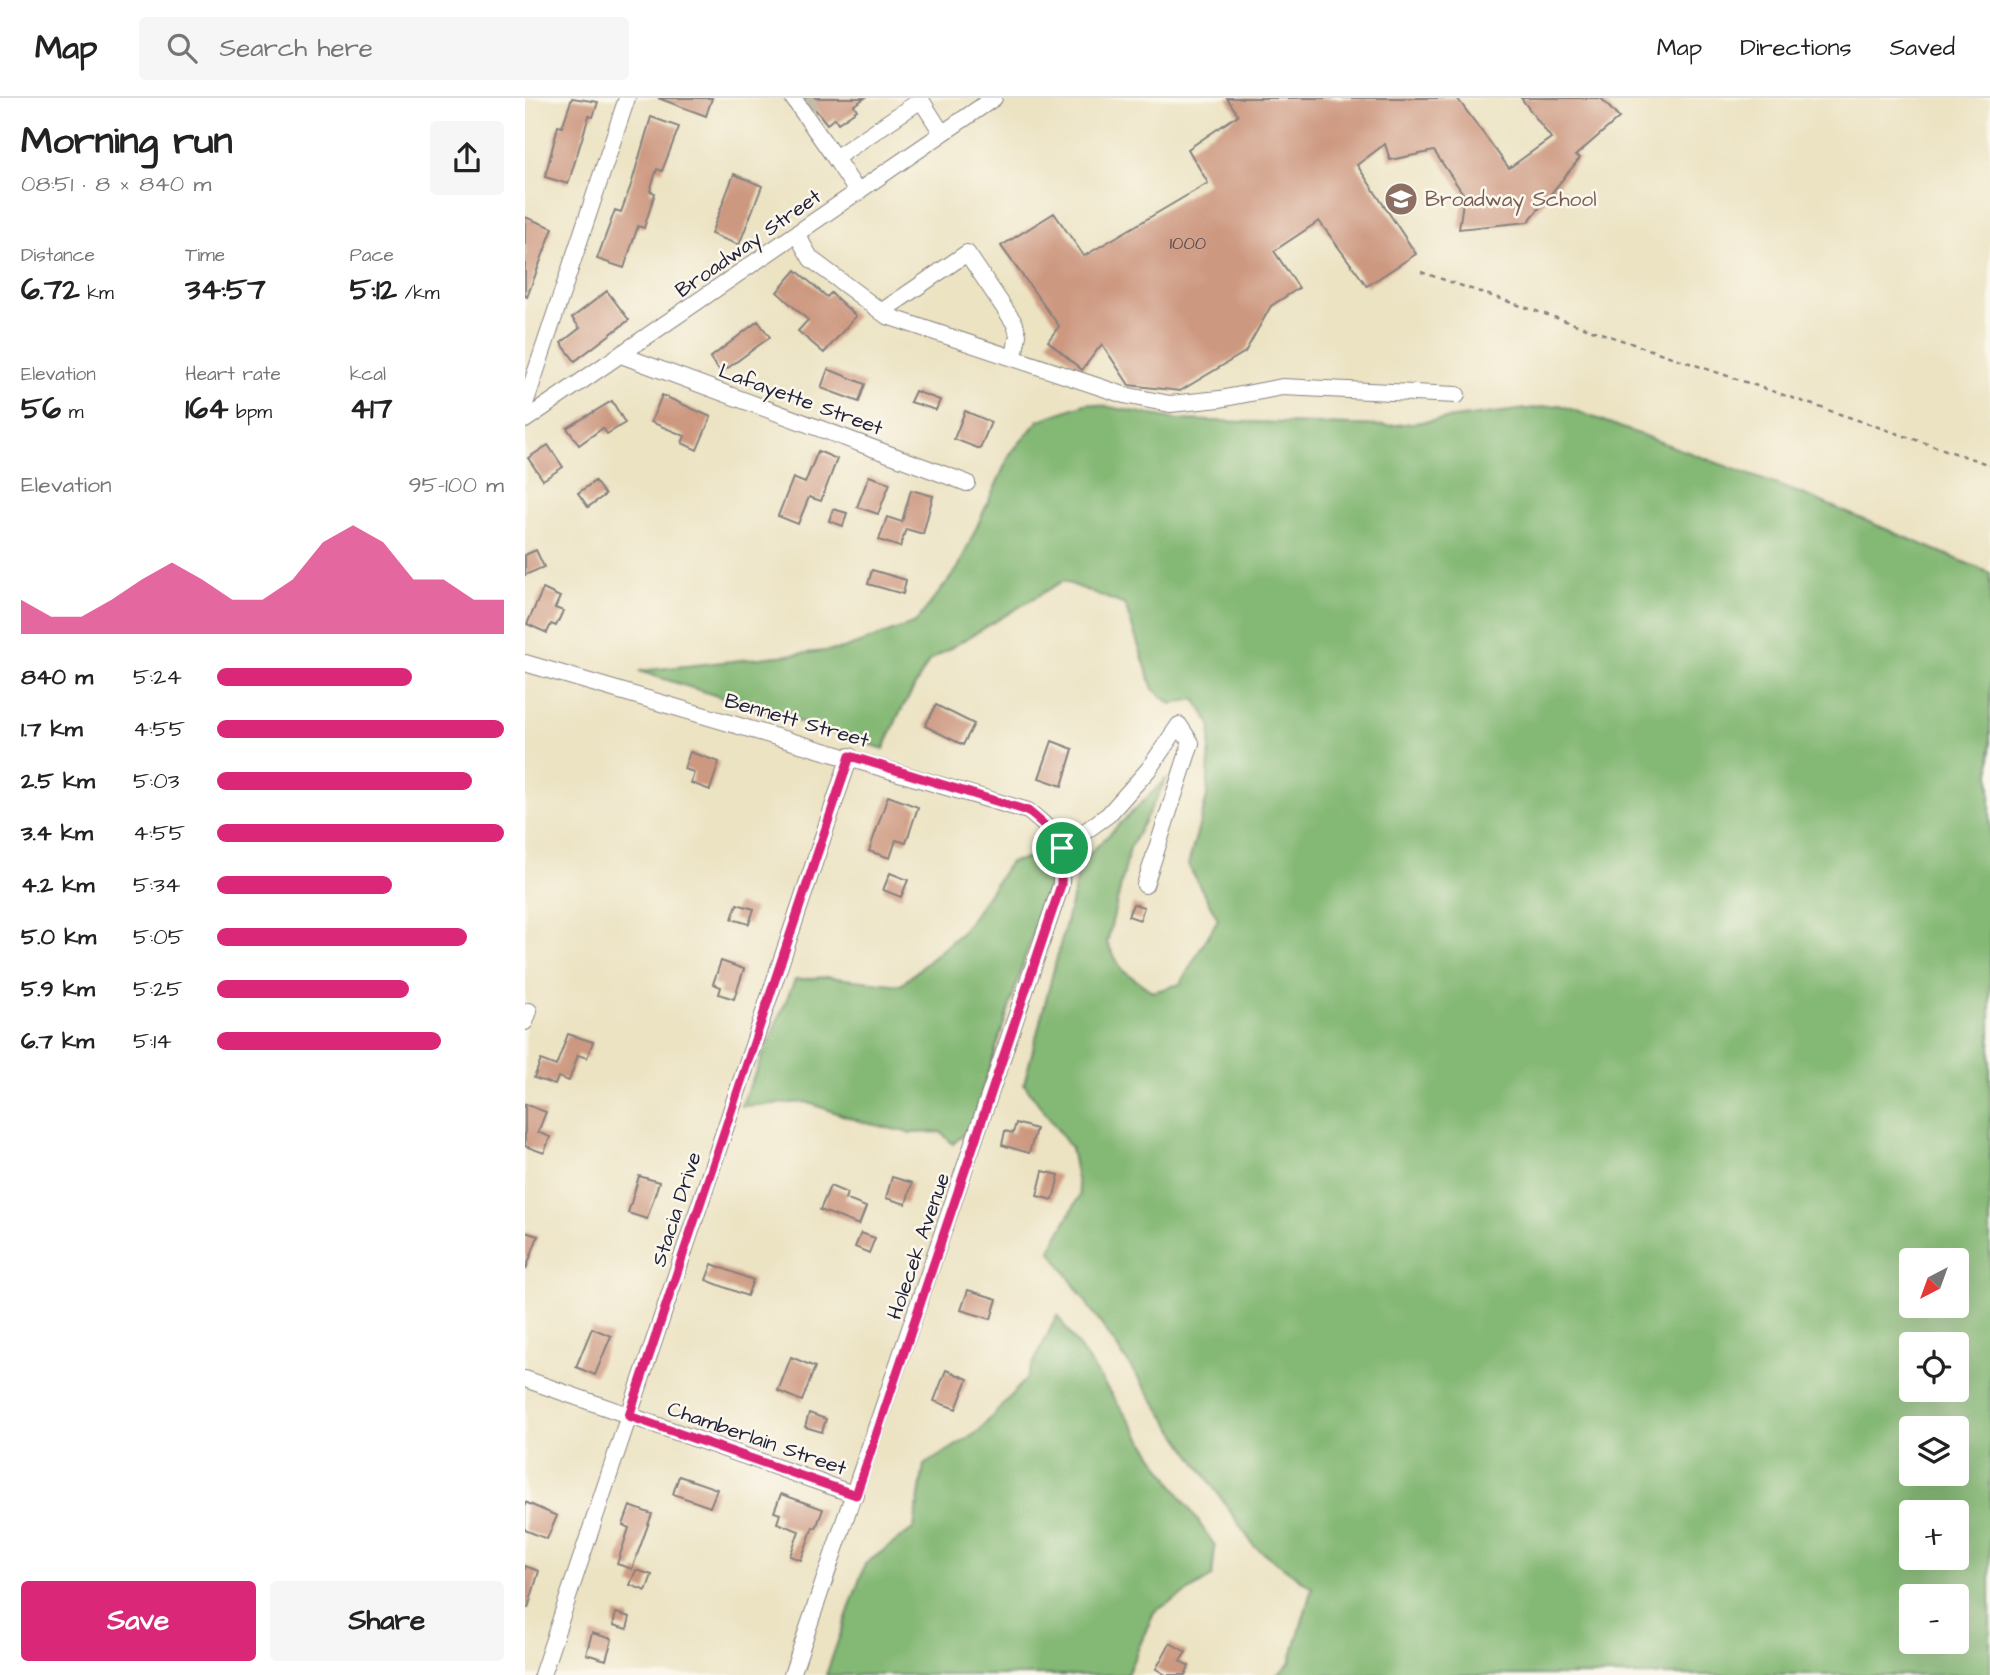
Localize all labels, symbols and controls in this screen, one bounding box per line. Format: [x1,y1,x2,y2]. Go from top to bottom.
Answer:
search box [139,17,629,80]
text: Map [35,25,97,71]
icon: search [163,29,201,67]
text: Search here [219,30,373,66]
text: Map [1657,31,1702,65]
text: Directions [1740,31,1852,65]
text: Saved [1890,31,1955,65]
text: Morning run [21,116,233,168]
button: share [430,121,504,195]
text: 08:51 · 8 × 840 m [21,168,212,200]
school or university icon: Broadway School [1382,180,1420,218]
street label: Broadway Street [669,182,829,306]
place label: Broadway School [1425,185,1597,216]
house number: 1000 [1170,231,1206,256]
text: Distance [21,242,95,269]
text: Time [185,242,225,269]
text: Pace [350,242,394,269]
text: 6.72 [21,269,80,311]
text: 34:57 [185,269,266,311]
text: 5:12 [350,269,397,311]
text: km [80,280,114,307]
text: /km [397,280,440,307]
street label: Lafayette Street [714,356,887,445]
text: Elevation [21,361,96,388]
text: Heart rate [185,361,281,388]
text: kcal [350,361,386,388]
text: 56 [21,388,61,430]
text: 164 [185,388,228,430]
text: 417 [350,388,392,430]
text: m [61,399,83,426]
text: bpm [228,399,272,426]
text: Elevation [21,469,112,501]
text: 95–100 m [408,469,504,501]
text: 840 m [21,661,93,693]
text: 5:24 [133,661,182,693]
street label: Bennett Street [721,686,873,755]
text: 1.7 km [21,713,83,745]
text: 4:55 [133,713,185,745]
text: 2.5 km [21,765,95,797]
text: 5:03 [133,765,179,797]
text: 3.4 km [21,817,93,849]
text: 4:55 [133,817,185,849]
pin [1032,818,1092,878]
icon: arrive [1043,829,1081,867]
text: 4.2 km [21,869,94,901]
text: 5:34 [133,869,180,901]
text: 5.0 km [21,921,96,953]
text: 5:05 [133,921,184,953]
text: 5.9 km [21,973,95,1005]
text: 5:25 [133,973,183,1005]
text: 6.7 km [21,1025,94,1057]
text: 5:14 [133,1025,172,1057]
street label: Stacia Drive [644,1148,709,1270]
street label: Holecek Avenue [880,1169,957,1323]
north arrow [1899,1248,1969,1318]
map controls [1899,1248,1969,1654]
button: locate [1899,1332,1969,1402]
street label: Chamberlain Street [663,1394,851,1483]
button: layers [1899,1416,1969,1486]
button: + [1899,1500,1969,1570]
button: Save [21,1581,256,1661]
button: Share [270,1581,504,1661]
button: − [1899,1584,1969,1654]

